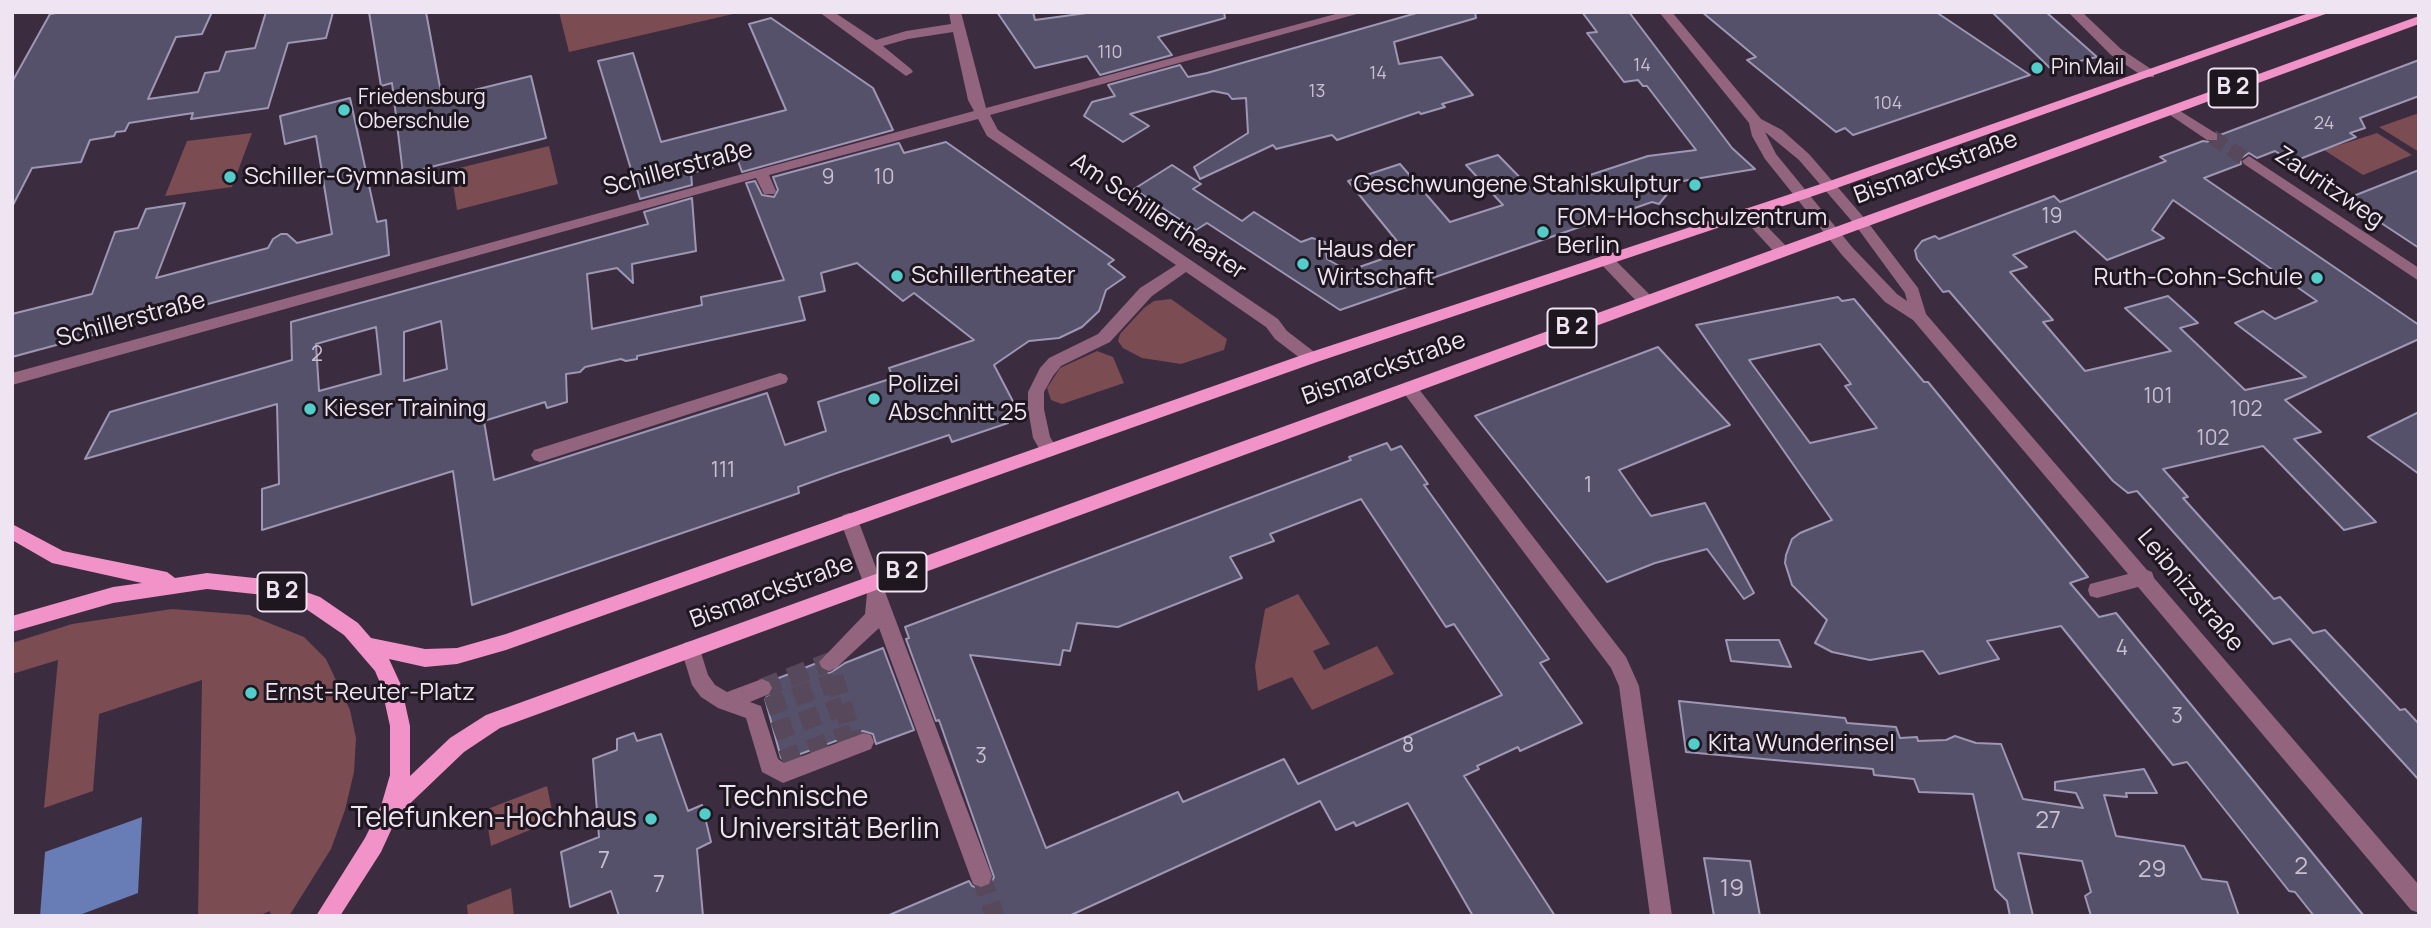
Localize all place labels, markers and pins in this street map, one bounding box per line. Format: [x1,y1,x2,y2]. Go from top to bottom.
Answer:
place label: Pin Mail [2051,55,2124,81]
marker: Pin Mail [2029,60,2045,76]
place label: Friedensburg Oberschule [358,85,486,135]
marker: Friedensburg Oberschule [336,102,352,118]
place label: Schiller-Gymnasium [244,163,466,191]
marker: Schiller-Gymnasium [222,169,238,185]
place label: Geschwungene Stahlskulptur [1353,171,1681,199]
marker: Geschwungene Stahlskulptur [1687,177,1703,193]
place label: FOM-Hochschulzentrum Berlin [1557,204,1827,260]
marker: FOM-Hochschulzentrum Berlin [1535,224,1551,240]
place label: Haus der Wirtschaft [1317,236,1434,292]
marker: Haus der Wirtschaft [1295,256,1311,272]
place label: Schillertheater [911,262,1076,290]
place label: Ruth-Cohn-Schule [2093,264,2303,292]
marker: Schillertheater [889,268,905,284]
marker: Ruth-Cohn-Schule [2309,270,2325,286]
place label: Polizei Abschnitt 25 [888,371,1027,427]
marker: Polizei Abschnitt 25 [866,391,882,407]
place label: Kieser Training [324,395,487,423]
marker: Kieser Training [302,401,318,417]
place label: Ernst-Reuter-Platz [265,679,475,707]
marker: Ernst-Reuter-Platz [243,685,259,701]
place label: Kita Wunderinsel [1708,730,1895,758]
marker: Kita Wunderinsel [1686,736,1702,752]
place label: Technische Universität Berlin [719,781,940,847]
place label: Telefunken-Hochhaus [351,802,637,836]
marker: Technische Universität Berlin [697,806,713,822]
marker: Telefunken-Hochhaus [643,811,659,827]

